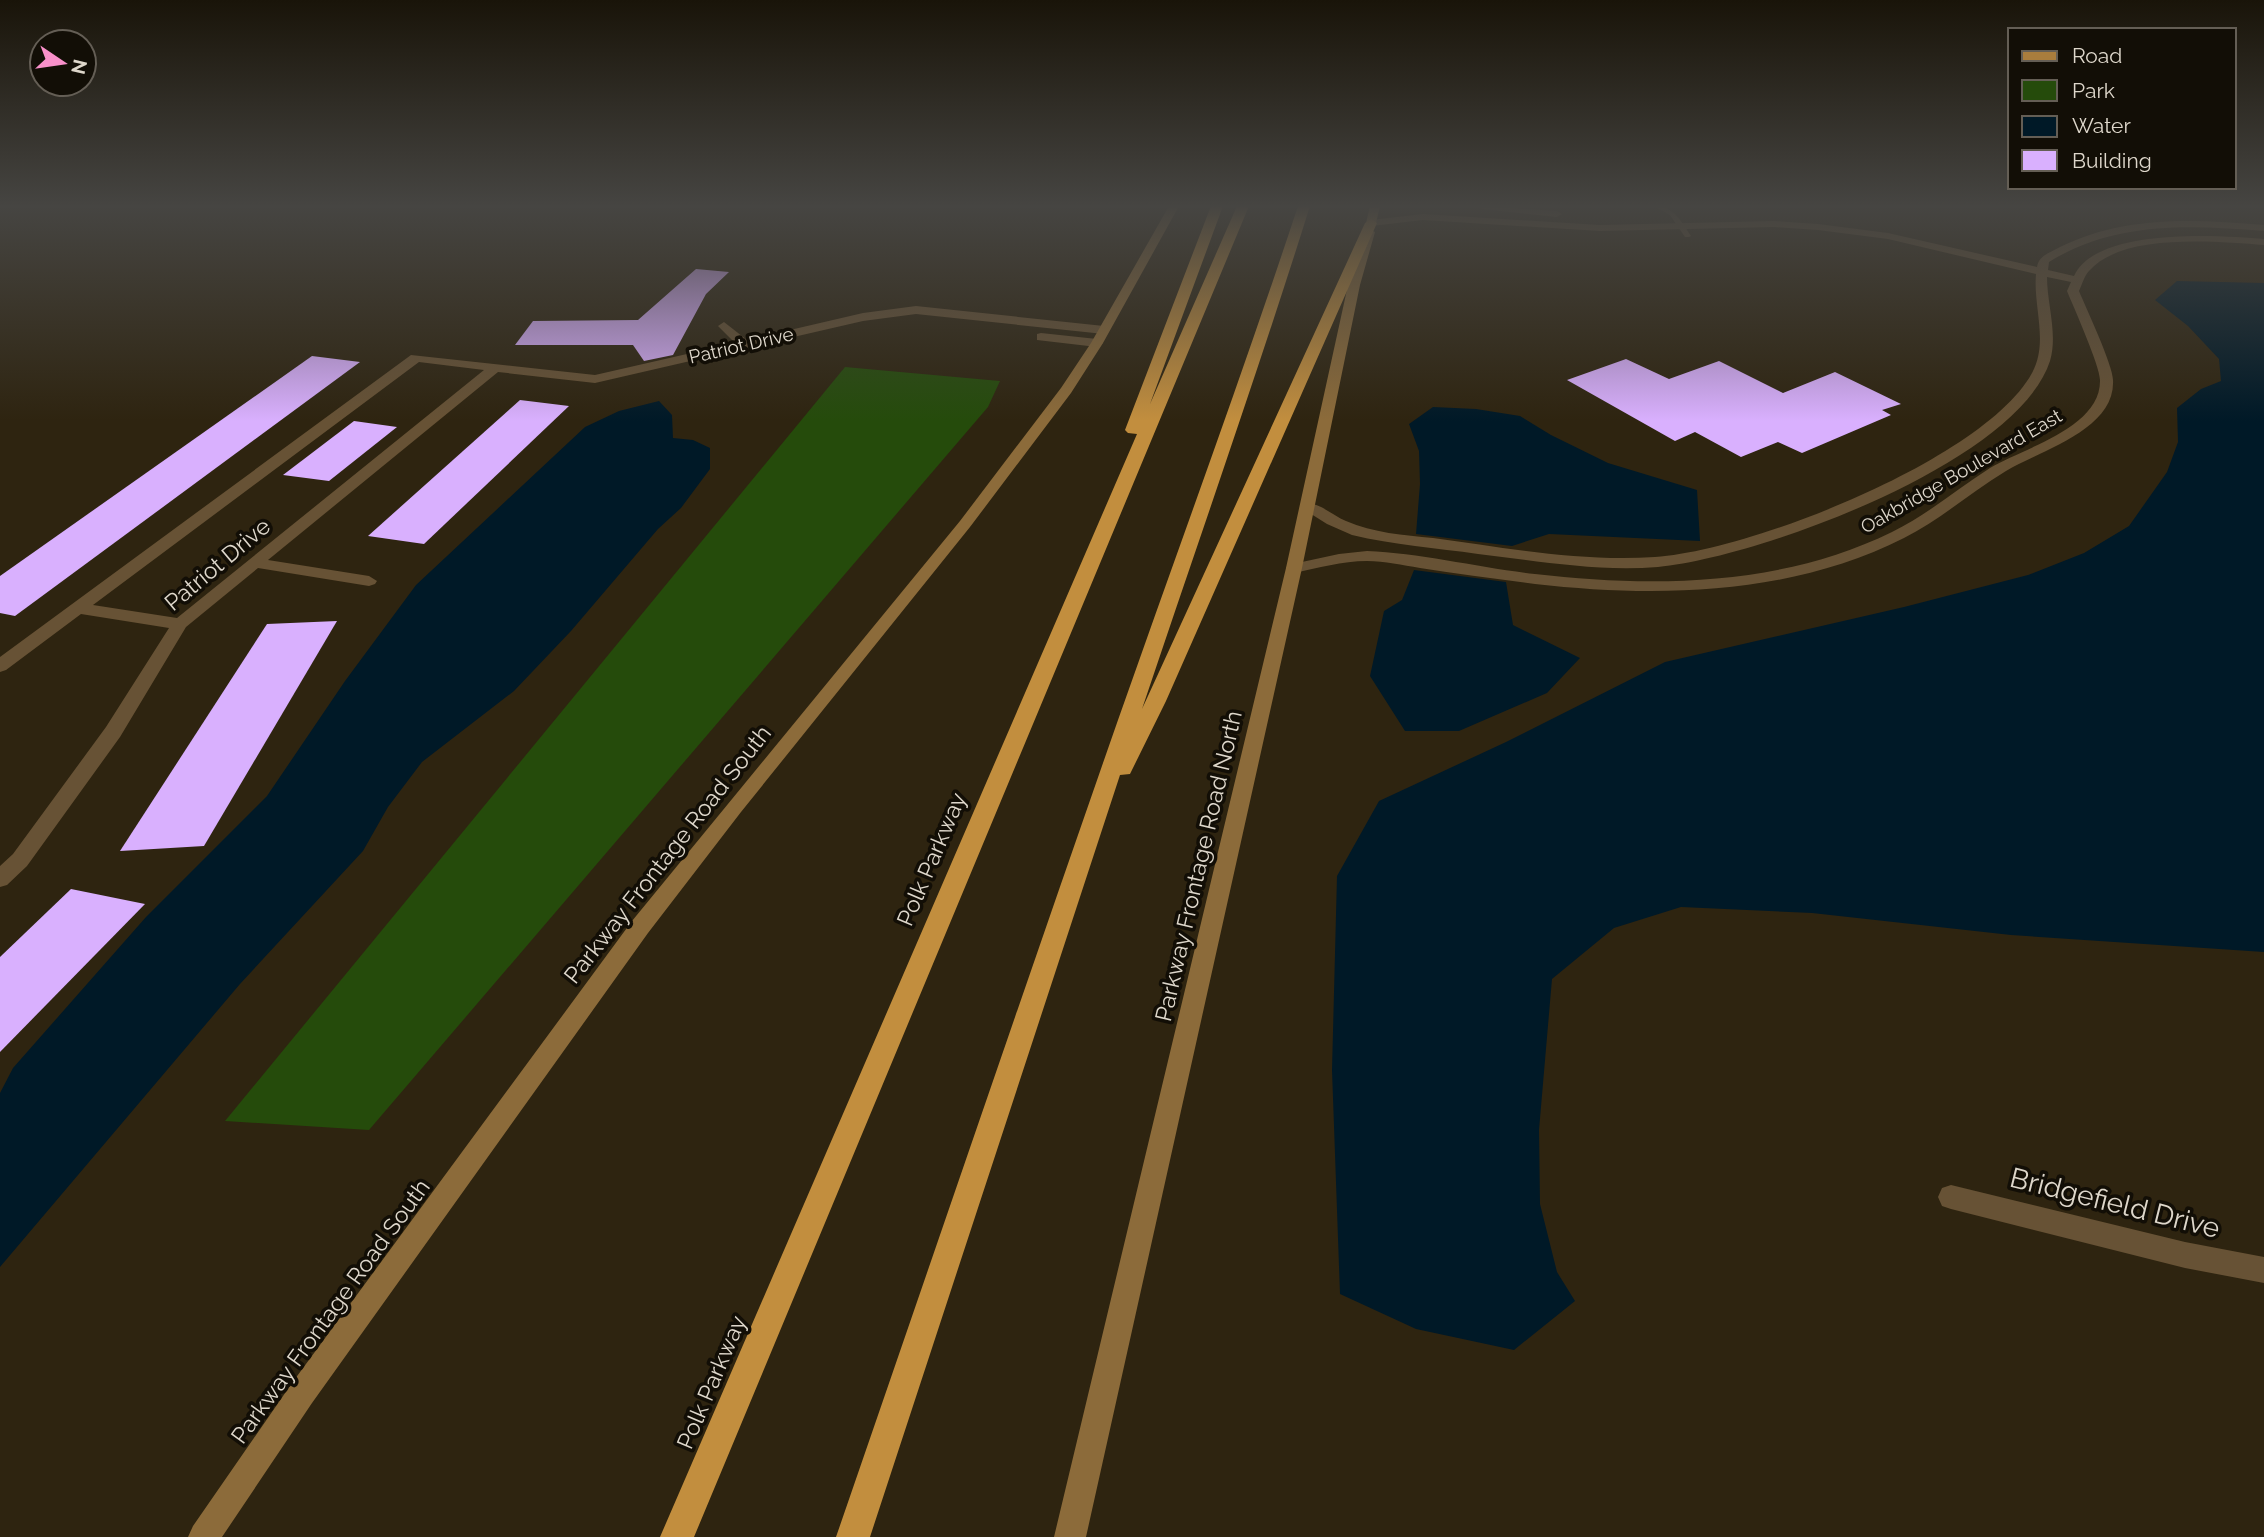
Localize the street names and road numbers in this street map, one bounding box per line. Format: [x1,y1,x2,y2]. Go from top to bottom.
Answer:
street label: Patriot Drive [686,322,796,368]
street label: Oakbridge Boulevard East [1856,404,2066,538]
street label: Patriot Drive [159,512,275,616]
street label: Parkway Frontage Road North [1149,708,1247,1024]
street label: Parkway Frontage Road South [558,720,776,988]
street label: Polk Parkway [891,788,971,930]
street label: Bridgefield Drive [2007,1161,2223,1245]
street label: Parkway Frontage Road South [225,1174,435,1448]
street label: Polk Parkway [671,1311,751,1453]

